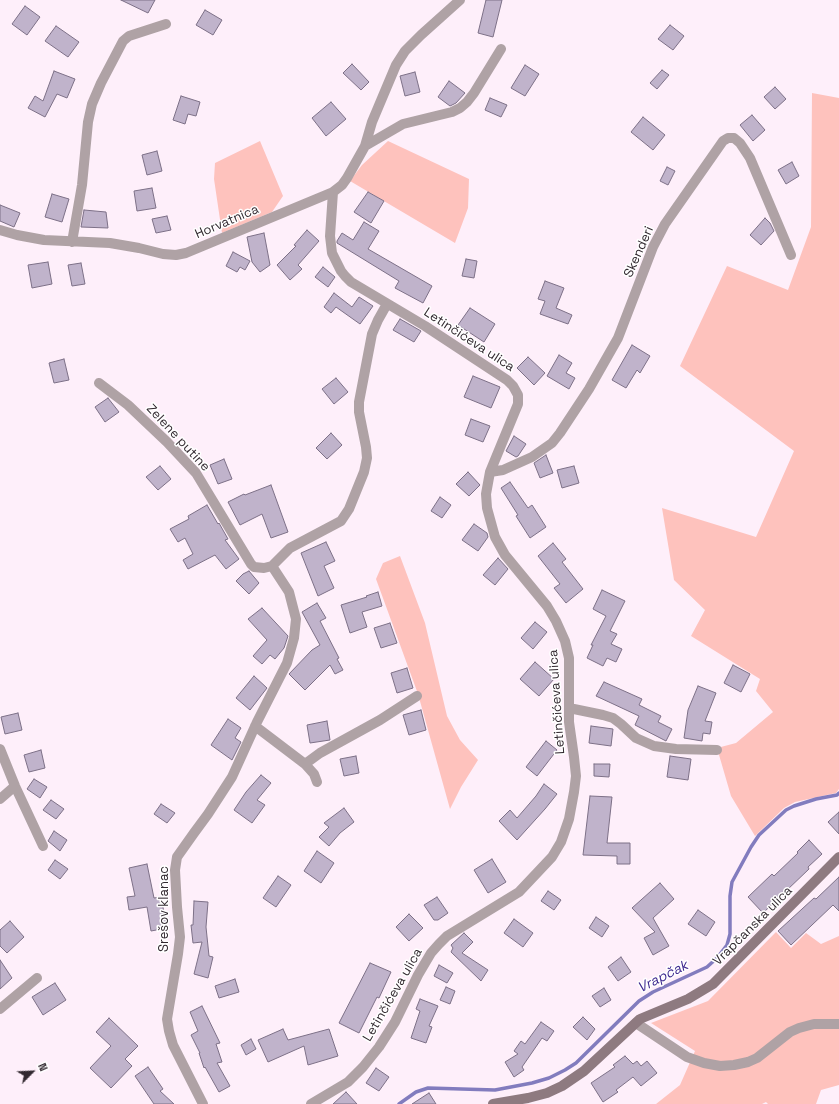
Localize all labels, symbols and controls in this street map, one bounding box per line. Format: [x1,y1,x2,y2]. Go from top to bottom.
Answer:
street label: Horvatnica [193,202,261,242]
street label: Skenderi [621,224,657,280]
street label: Letinčićeva ulica [421,305,517,375]
street label: Zelene putine [143,401,213,475]
street label: Letinčićeva ulica [546,649,568,755]
street label: Srešov klanac [156,866,172,952]
street label: Vrapčanska ulica [710,883,796,969]
street label: Letinčićeva ulica [360,946,426,1044]
water label: Vrapčak [635,957,691,997]
north arrow [12,1052,52,1092]
text: N [35,1061,51,1073]

